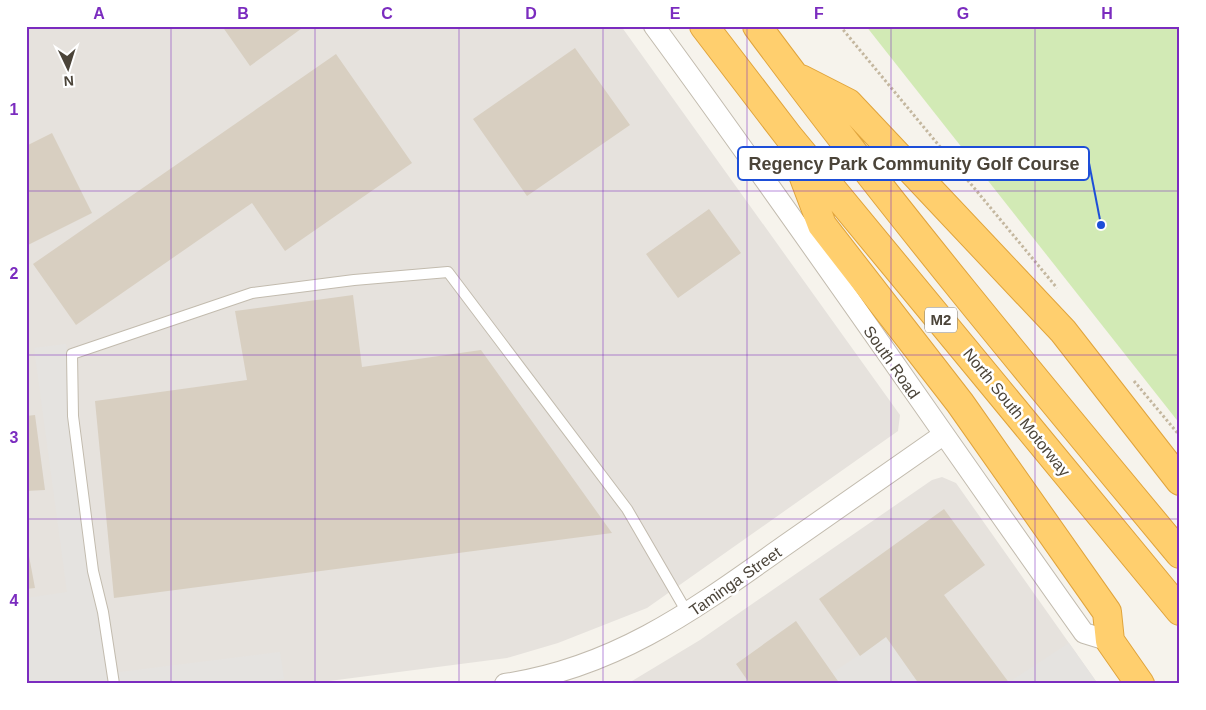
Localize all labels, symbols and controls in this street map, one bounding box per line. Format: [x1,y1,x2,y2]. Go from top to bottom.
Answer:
text: A [93,5,105,22]
text: B [237,5,249,22]
text: C [381,5,393,22]
text: D [525,5,537,22]
text: E [670,5,681,22]
text: F [814,5,824,22]
text: G [957,5,969,22]
text: H [1101,5,1113,22]
north arrow [42,42,92,92]
text: N [63,73,75,89]
text: 1 [10,101,19,118]
callout: Regency Park Community Golf Course [738,147,1089,180]
text: Regency Park Community Golf Course [748,154,1080,174]
text: 2 [10,265,19,282]
road number: M2 [925,308,957,332]
street label: South Road [860,323,923,402]
street label: North South Motorway [960,345,1073,480]
text: 3 [10,429,19,446]
street label: Taminga Street [686,543,785,619]
text: 4 [10,592,19,609]

